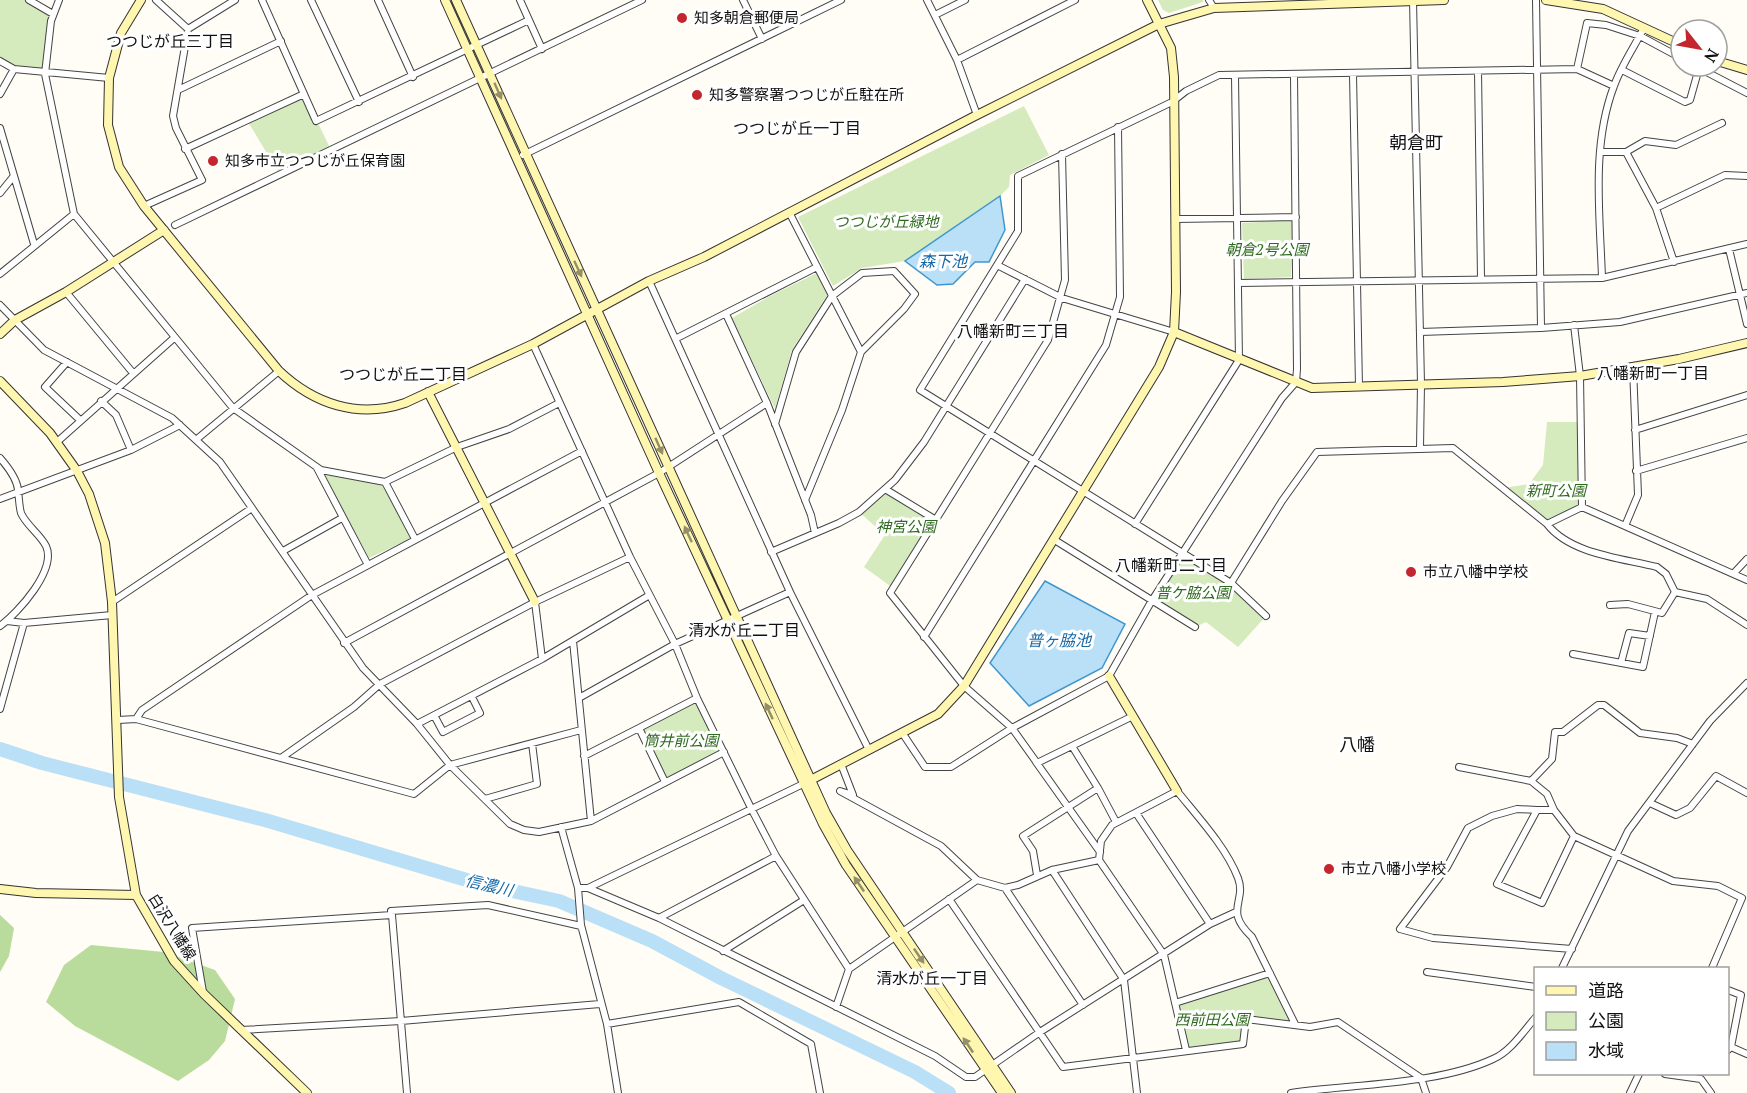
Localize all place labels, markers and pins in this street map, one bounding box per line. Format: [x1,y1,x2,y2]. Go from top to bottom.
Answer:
place label: 知多朝倉郵便局 [694,7,799,27]
marker: 知多朝倉郵便局 [675,11,689,25]
place label: 知多警察署つつじが丘駐在所 [709,84,904,104]
marker: 知多警察署つつじが丘駐在所 [690,88,704,102]
place label: 知多市立つつじが丘保育園 [225,150,405,170]
marker: 知多市立つつじが丘保育園 [206,154,220,168]
place label: 市立八幡中学校 [1423,561,1528,581]
marker: 市立八幡中学校 [1404,565,1418,579]
place label: 市立八幡小学校 [1341,858,1446,878]
marker: 市立八幡小学校 [1322,862,1336,876]

